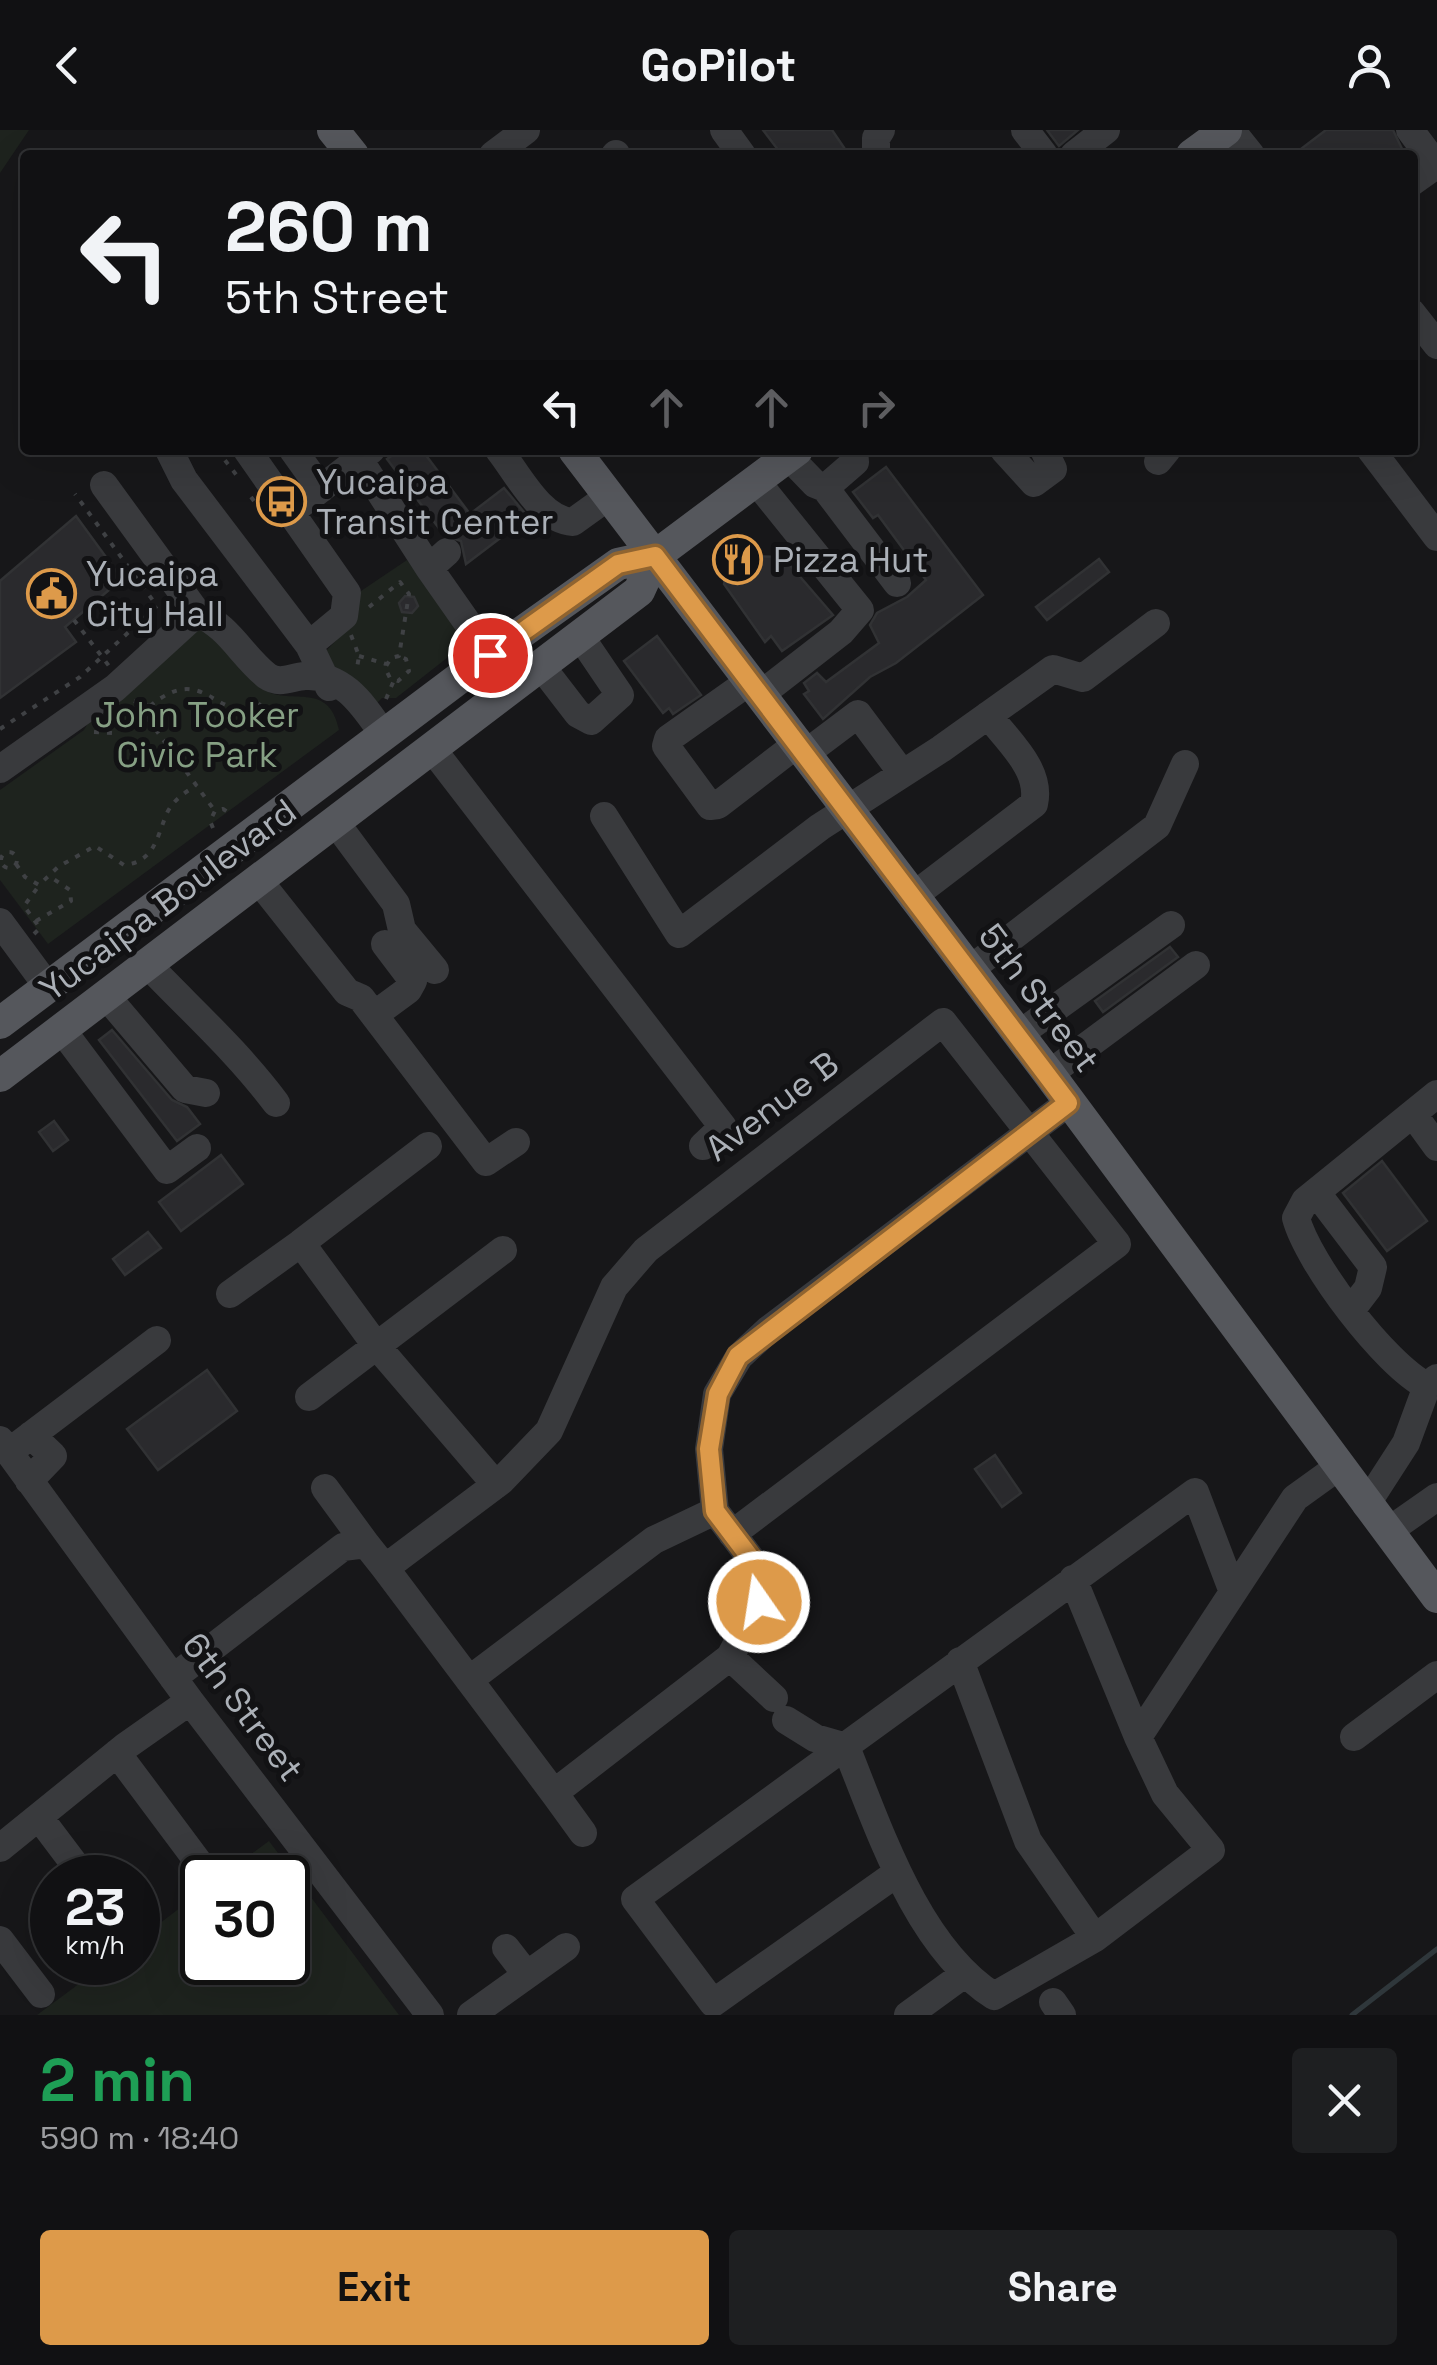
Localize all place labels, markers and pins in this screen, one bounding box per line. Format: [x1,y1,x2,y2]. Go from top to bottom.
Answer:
place label: Yucaipa Transit Center [316,460,554,544]
bus stop icon: Yucaipa Transit Center [255,476,307,528]
restaurant icon: Pizza Hut [712,534,764,586]
place label: Pizza Hut [773,538,929,582]
place label: Yucaipa City Hall [86,552,224,636]
public building icon: Yucaipa City Hall [25,568,77,620]
pin [448,613,533,698]

